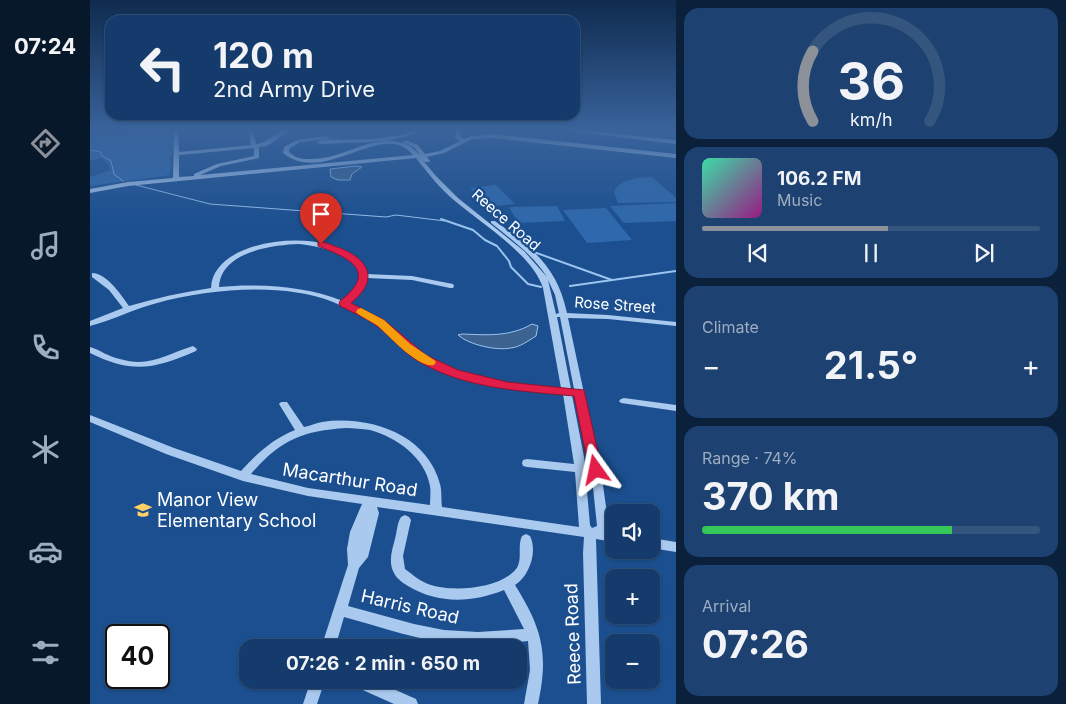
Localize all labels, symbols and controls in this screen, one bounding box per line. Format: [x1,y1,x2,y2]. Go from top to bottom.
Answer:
text: 07:24 [14,33,76,59]
text: 120 m [213,34,314,76]
icon: left [130,35,195,100]
text: 36 [837,50,905,113]
text: 2nd Army Drive [213,76,375,102]
text: km/h [850,109,892,130]
icon: directions [28,126,63,161]
text: 106.2 FM [777,167,861,190]
street label: Reece Road [468,185,545,255]
text: Music [777,190,822,210]
pin [300,193,342,244]
icon: arrive [307,200,335,228]
icon: music [28,228,63,263]
icon: previous [744,239,772,267]
icon: pause [857,239,885,267]
icon: next [970,239,998,267]
street label: Rose Street [574,292,657,317]
text: Climate [702,317,759,337]
icon: phone [28,330,63,365]
text: 21.5° [824,342,918,388]
text: − [702,349,721,383]
text: + [1021,349,1040,383]
icon: climate [28,432,63,467]
position arrow [569,443,621,495]
text: Range · 74% [702,448,798,468]
street label: Macarthur Road [281,458,419,501]
text: 370 km [702,473,839,519]
place label: Manor View Elementary School [157,489,316,531]
school or university icon: Manor View Elementary School [133,500,153,520]
map controls [605,504,660,689]
button: sound [605,504,660,559]
icon: car [28,534,63,569]
button: + [605,569,660,624]
street label: Reece Road [560,583,585,685]
street label: Harris Road [359,585,461,628]
text: Arrival [702,596,751,616]
text: 07:26 [702,621,809,667]
speed limit sign: 40 [105,624,170,689]
button: − [605,634,660,689]
icon: filters [28,635,63,670]
text: 07:26 · 2 min · 650 m [286,652,480,675]

